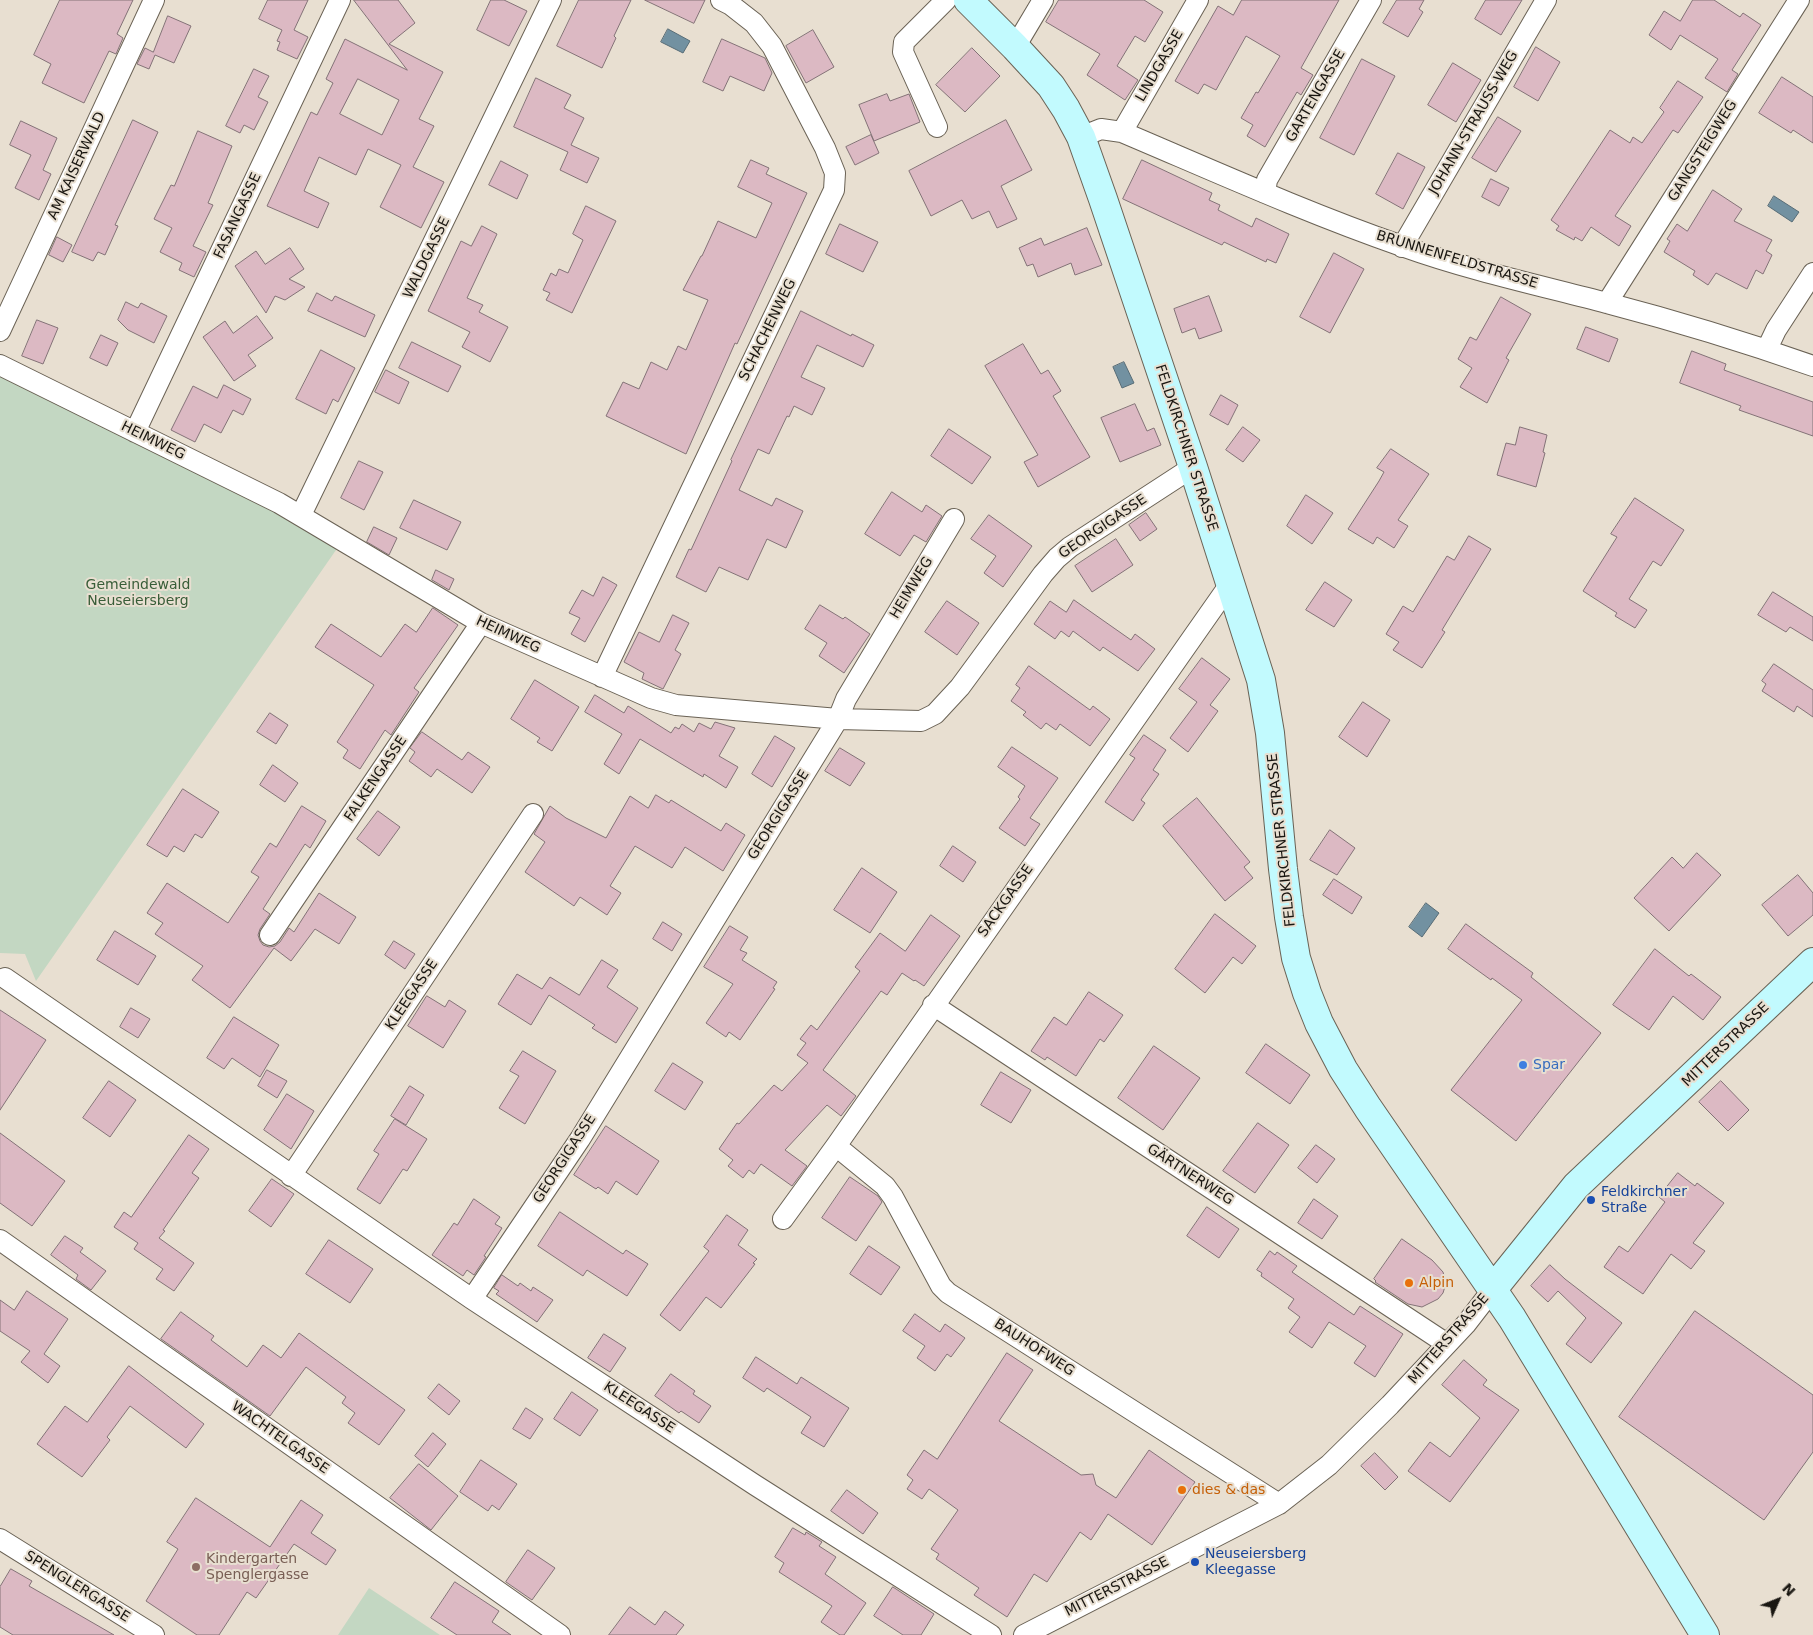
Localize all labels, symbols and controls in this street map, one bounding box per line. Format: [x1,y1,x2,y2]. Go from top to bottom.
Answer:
street label: LINDGASSE [1133,27,1187,105]
street label: GARTENGASSE [1283,47,1349,145]
street label: JOHANN-STRAUSS-WEG [1426,48,1522,198]
street label: GANGSTEIGWEG [1665,97,1741,205]
street label: AM KAISERWALD [45,109,109,223]
street label: FASANGASSE [211,170,265,262]
street label: WALDGASSE [400,215,454,301]
street label: BRUNNENFELDSTRASSE [1374,227,1540,293]
street label: SCHACHENWEG [736,276,800,384]
street label: FELDKIRCHNER STRASSE [1151,362,1221,534]
street label: HEIMWEG [118,418,188,464]
street label: GEORGIGASSE [1056,491,1150,563]
street label: HEIMWEG [887,554,937,622]
park label: Gemeindewald Neuseiersberg [86,577,190,610]
street label: HEIMWEG [473,613,543,657]
street label: FALKENGASSE [341,733,411,825]
street label: FELDKIRCHNER STRASSE [1265,752,1299,928]
street label: GEORGIGASSE [745,767,813,863]
street label: SACKGASSE [975,862,1037,940]
street label: KLEEGASSE [382,956,442,1034]
street label: MITTERSTRASSE [1679,999,1773,1091]
place label: Spar [1533,1057,1565,1073]
marker: Spar [1517,1059,1529,1071]
street label: GEORGIGASSE [530,1111,600,1207]
street label: GÄRTNERWEG [1144,1141,1236,1209]
place label: Feldkirchner Straße [1601,1184,1687,1216]
marker: Feldkirchner Straße [1585,1194,1597,1206]
place label: Alpin [1419,1275,1454,1291]
marker: Alpin [1403,1277,1415,1289]
street label: MITTERSTRASSE [1405,1290,1493,1388]
street label: BAUHOFWEG [991,1316,1077,1380]
street label: KLEEGASSE [600,1379,678,1437]
street label: WACHTELGASSE [228,1398,332,1478]
place label: dies & das [1192,1482,1265,1498]
marker: dies & das [1176,1484,1188,1496]
place label: Neuseiersberg Kleegasse [1205,1546,1306,1578]
street label: SPENGLERGASSE [21,1548,133,1626]
place label: Kindergarten Spenglergasse [206,1551,309,1584]
street label: MITTERSTRASSE [1062,1554,1172,1620]
marker: Neuseiersberg Kleegasse [1189,1556,1201,1568]
marker: Kindergarten Spenglergasse [190,1561,202,1573]
north arrow [1753,1575,1803,1625]
text: N [1779,1580,1799,1599]

